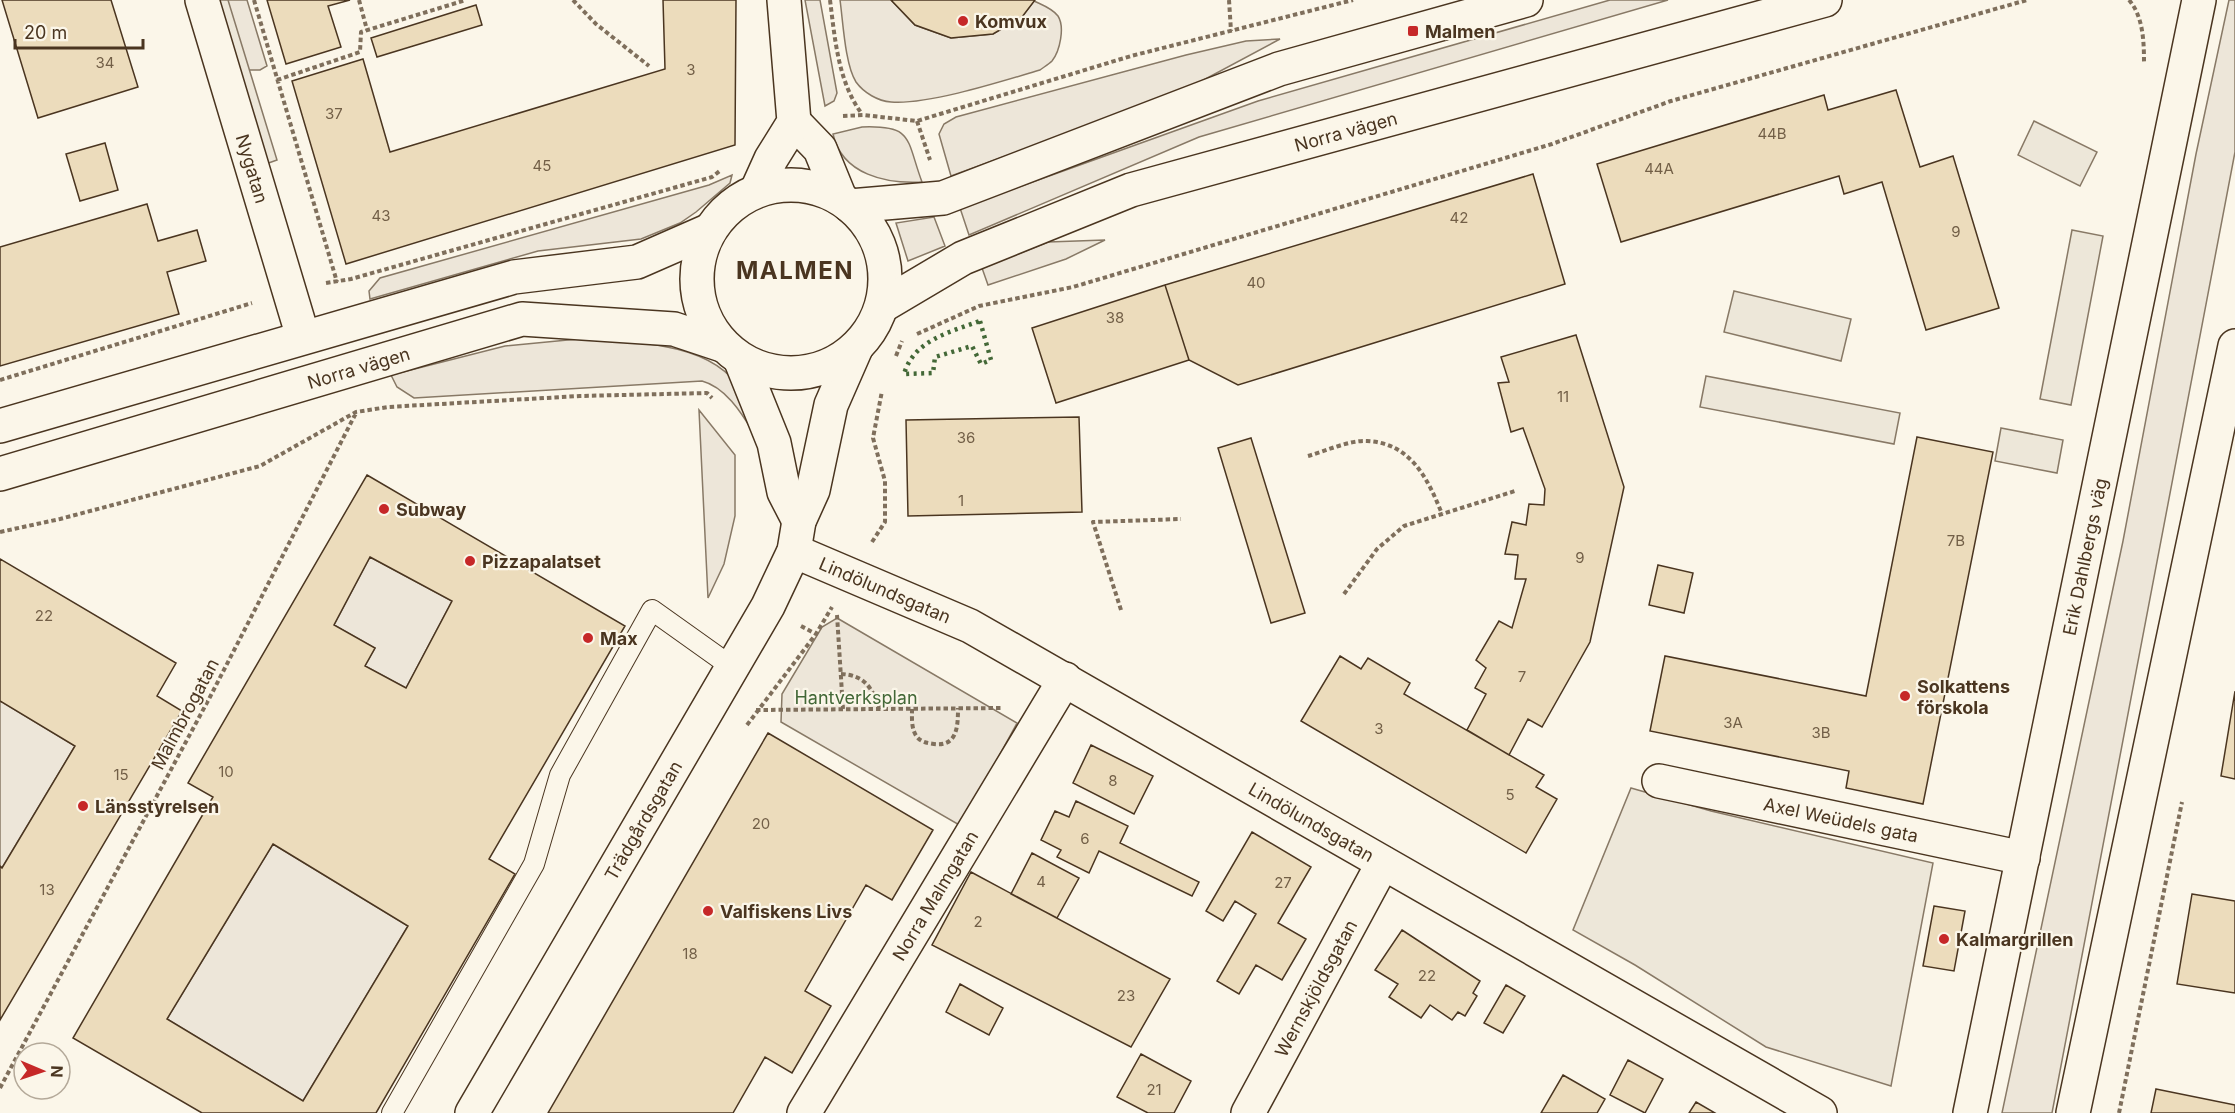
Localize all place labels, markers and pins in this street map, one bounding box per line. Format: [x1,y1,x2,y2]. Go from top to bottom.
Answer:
place label: Komvux [975,11,1047,32]
marker: Komvux [956,14,970,28]
place label: Malmen [1425,21,1495,42]
marker: Malmen [1406,24,1420,38]
place label: Subway [396,499,466,520]
marker: Subway [377,502,391,516]
place label: Pizzapalatset [482,551,601,572]
marker: Pizzapalatset [463,554,477,568]
place label: Max [600,628,638,649]
marker: Max [581,631,595,645]
place label: Solkattens förskola [1917,676,2010,718]
marker: Solkattens förskola [1898,689,1912,703]
place label: Länsstyrelsen [95,796,219,817]
marker: Länsstyrelsen [76,799,90,813]
place label: Valfiskens Livs [720,901,852,922]
marker: Valfiskens Livs [701,904,715,918]
place label: Kalmargrillen [1956,929,2073,950]
marker: Kalmargrillen [1937,932,1951,946]

